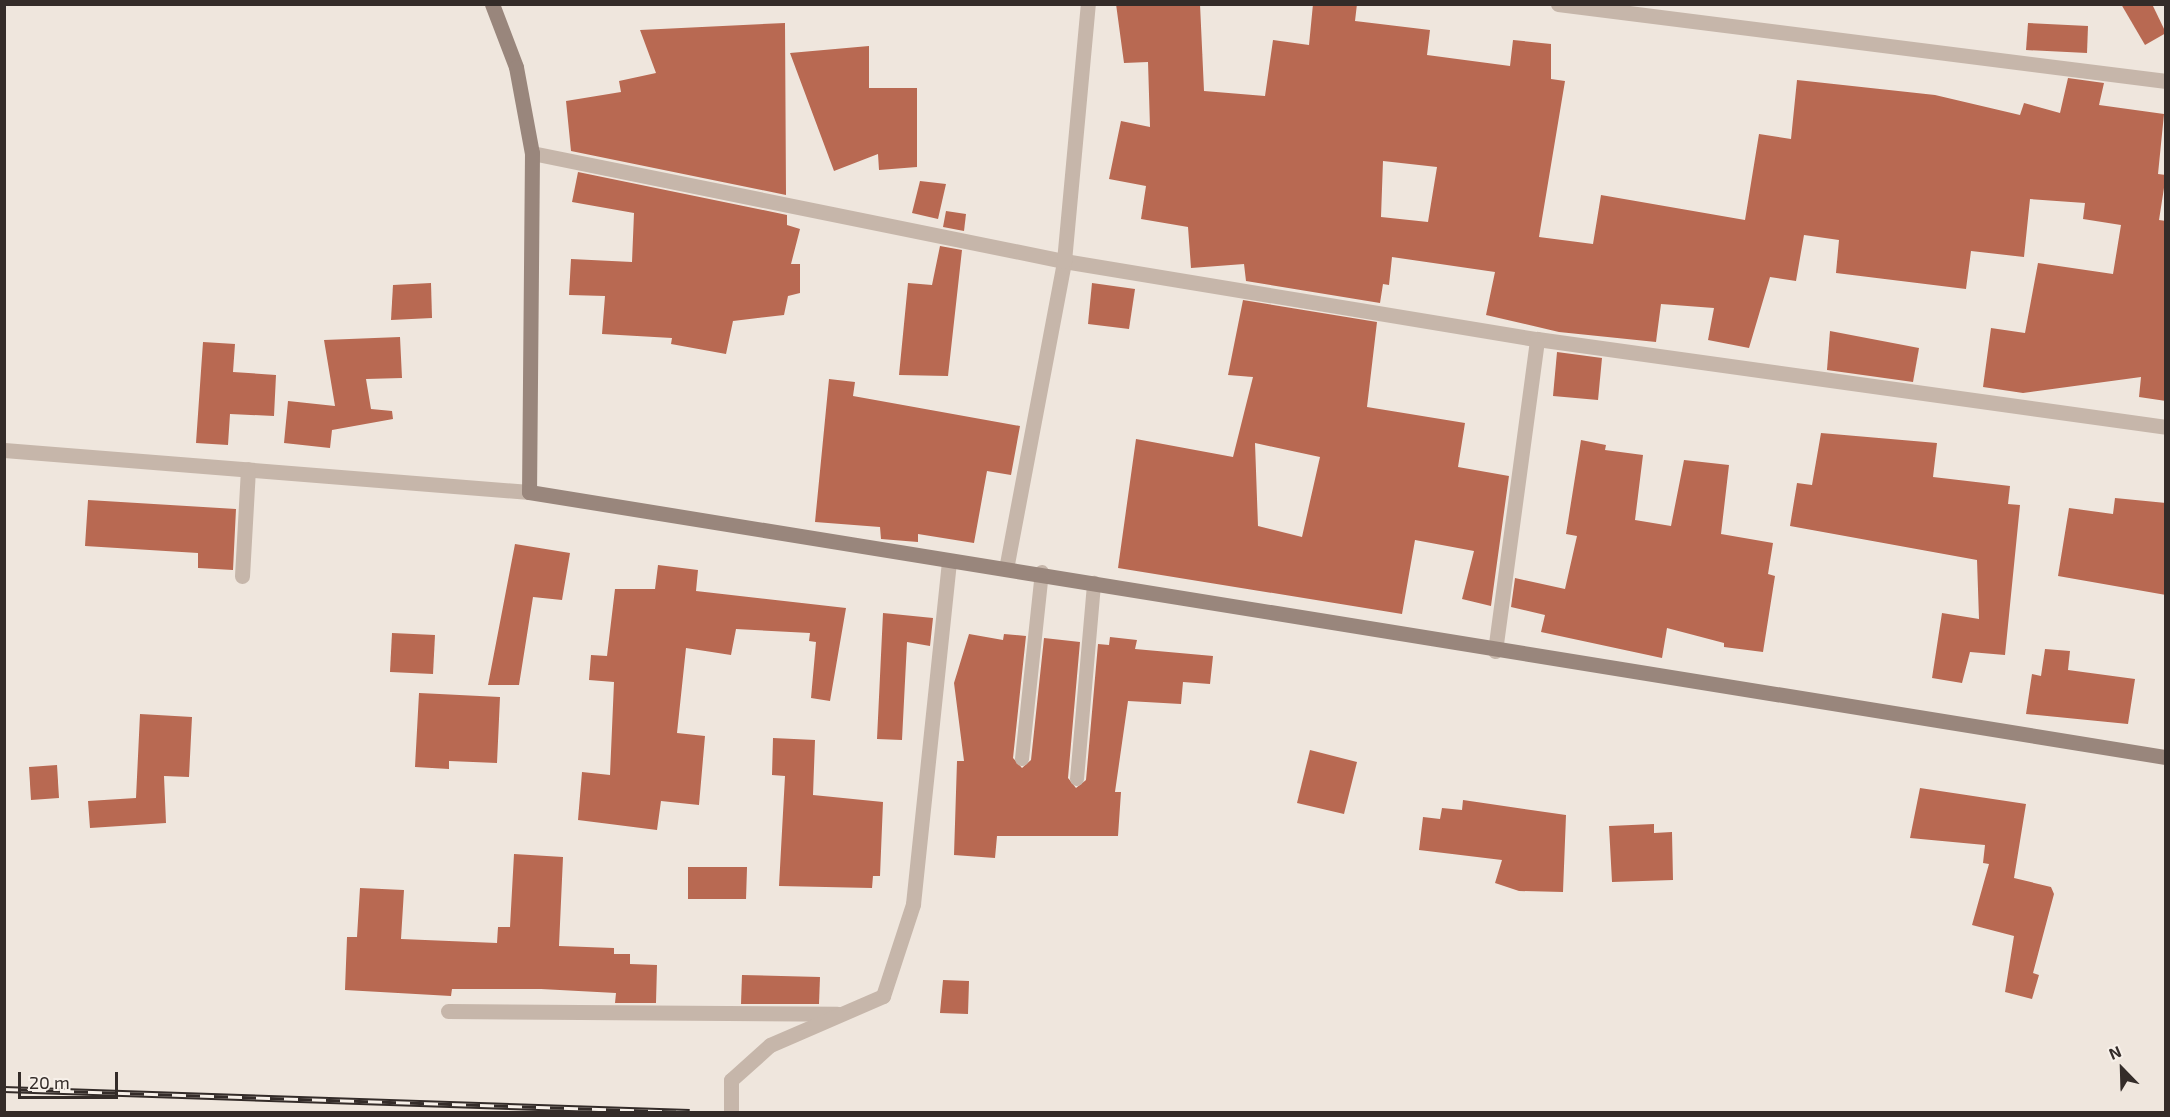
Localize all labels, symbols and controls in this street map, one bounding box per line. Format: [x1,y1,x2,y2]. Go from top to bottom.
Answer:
north arrow [2092,1039,2152,1099]
text: N [2106,1041,2124,1063]
scale bar [21,1060,122,1098]
text: 20 m [29,1071,70,1093]

